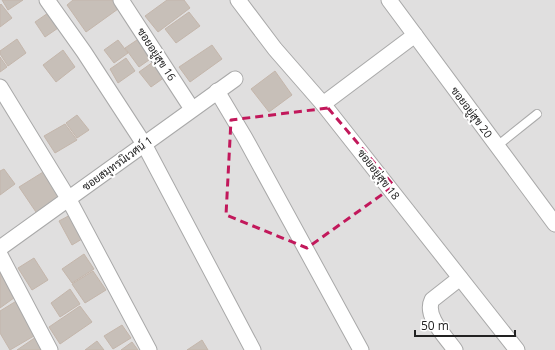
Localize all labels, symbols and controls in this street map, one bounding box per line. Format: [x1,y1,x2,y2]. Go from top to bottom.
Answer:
street label: ซอยอยู่สุข 16 [133,24,180,85]
street label: ซอยอยู่สุข 20 [446,83,496,142]
street label: ซอยสมุทรนิเวศน์ 1 [79,132,157,195]
street label: ซอยอยู่สุข 18 [353,145,404,204]
scale bar [415,312,515,338]
text: 50 m [421,317,449,334]

